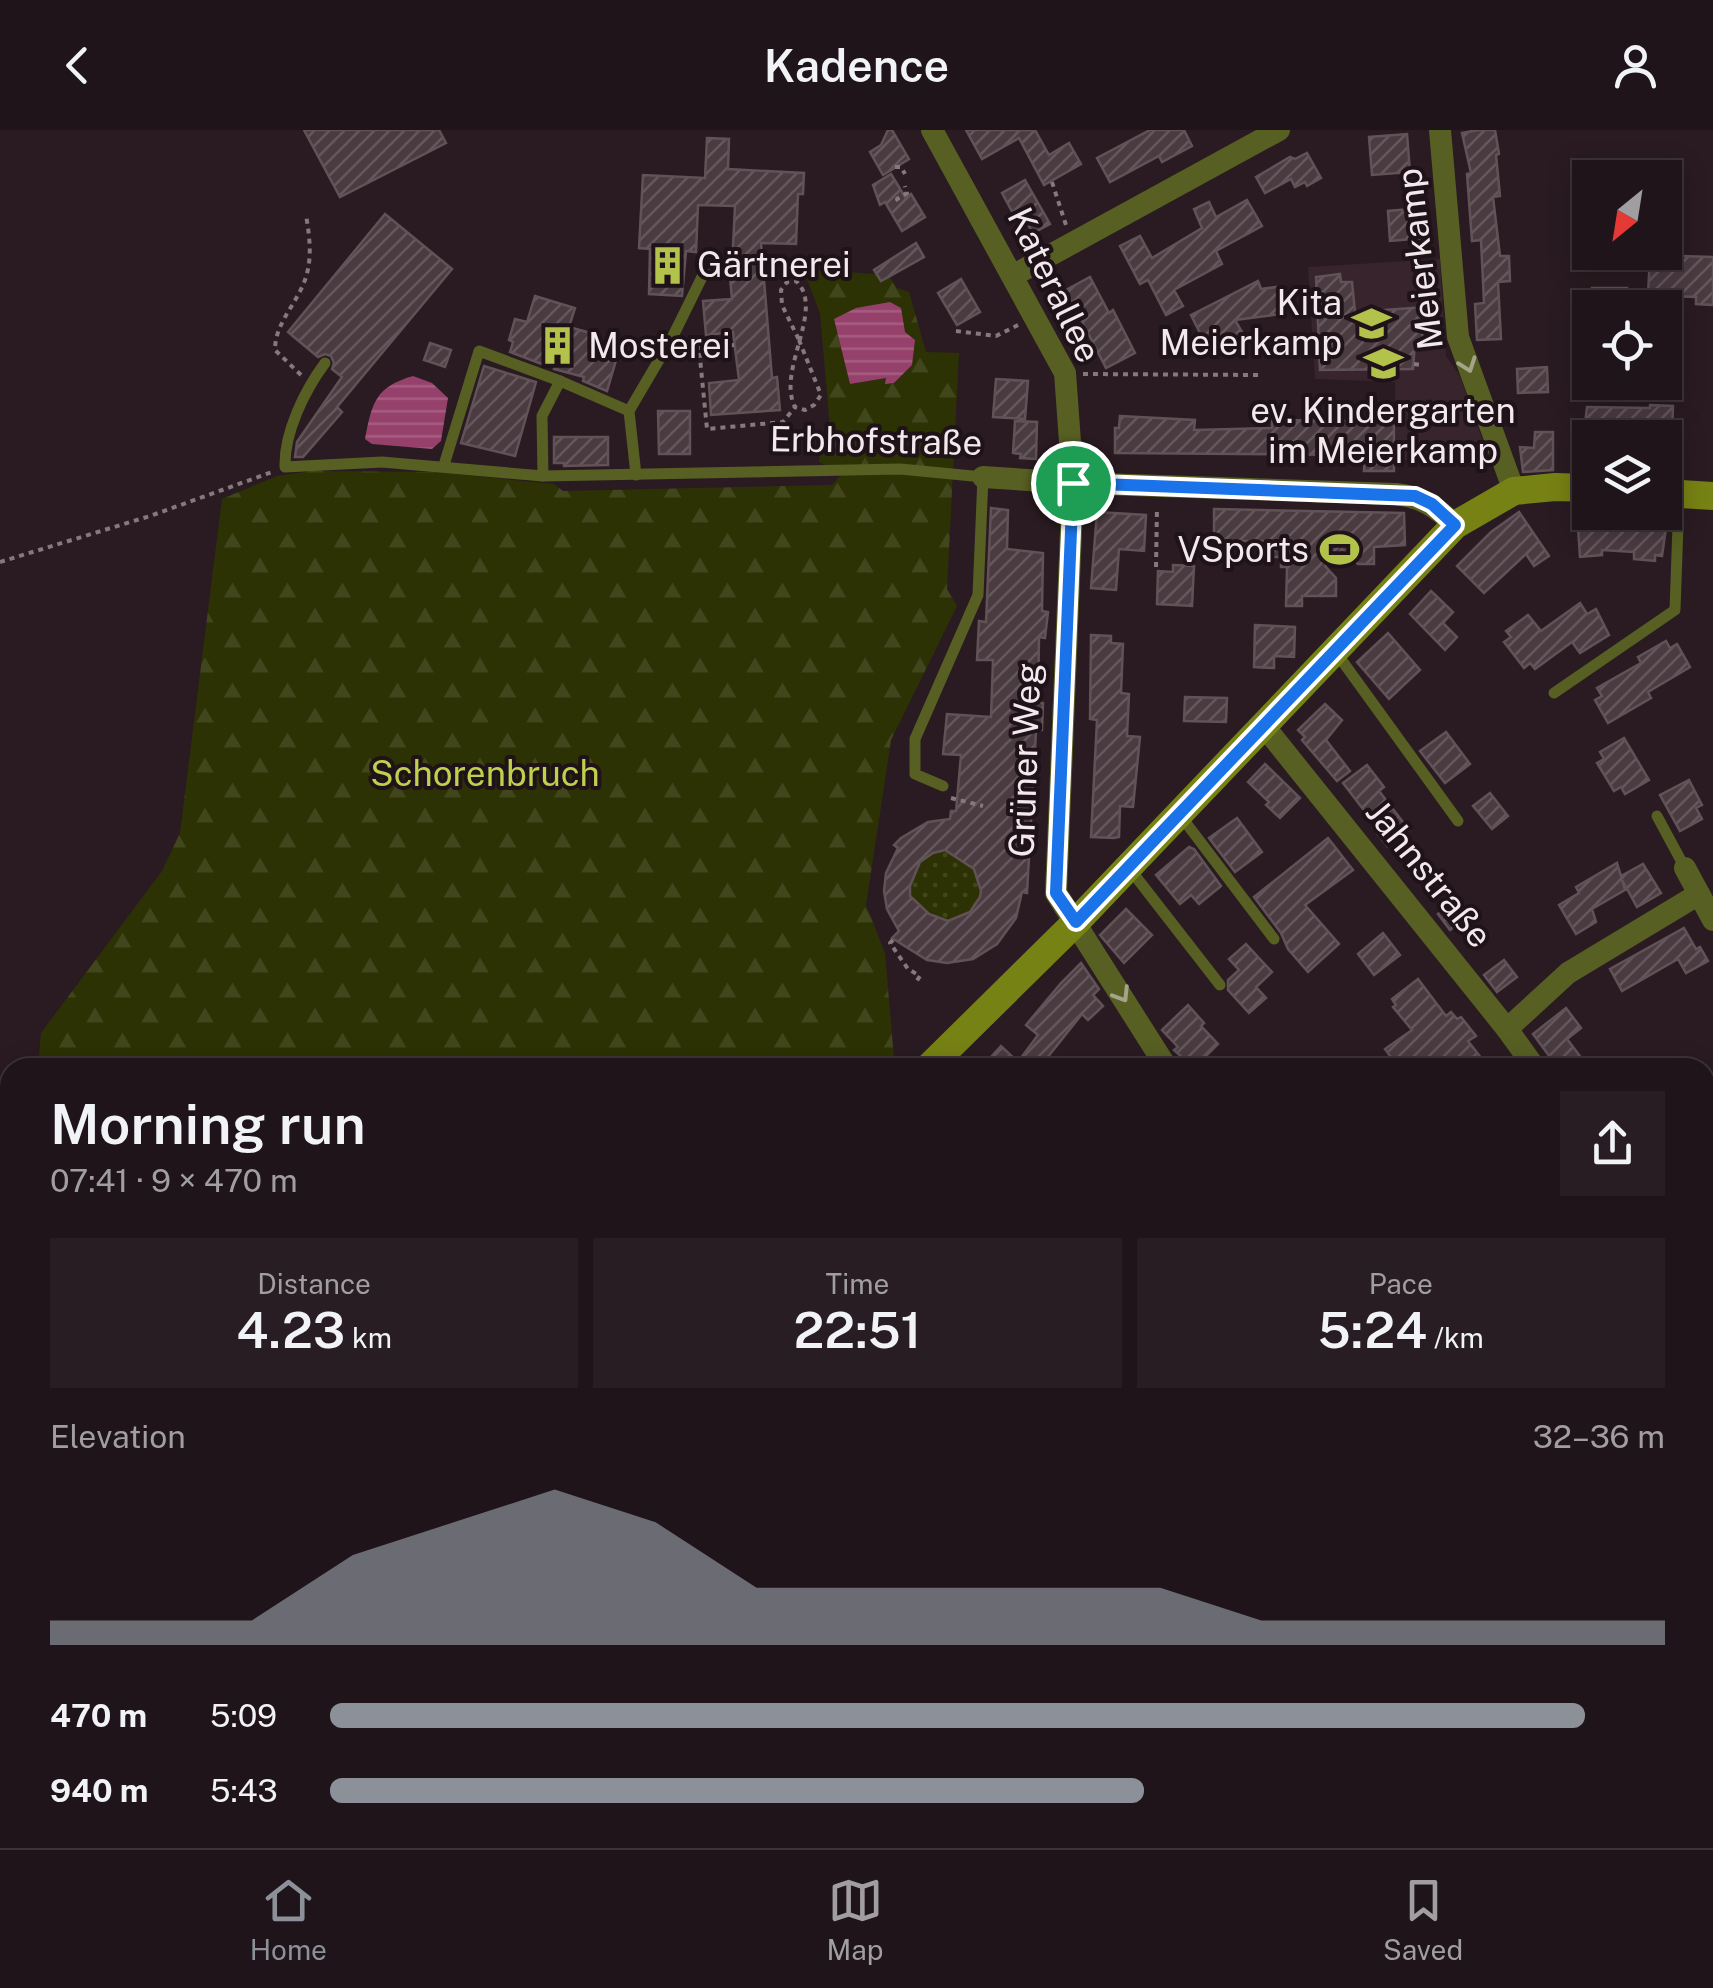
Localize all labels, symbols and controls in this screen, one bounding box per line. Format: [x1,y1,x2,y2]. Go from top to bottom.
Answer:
icon: back [50,38,105,93]
icon: person [1608,38,1663,93]
text: Kadence [764,39,949,92]
north arrow [1572,160,1682,270]
map controls [1572,160,1682,530]
street label: Meierkamp [1388,166,1451,352]
street label: Katerallee [999,201,1109,369]
building icon: Gärtnerei [646,244,688,286]
place label: Gärtnerei [697,244,851,285]
place label: Kita Meierkamp [1160,282,1342,363]
button: locate [1572,290,1682,400]
school or university icon: Kita Meierkamp [1351,302,1393,344]
building icon: Mosterei [537,325,579,367]
place label: Mosterei [588,325,731,366]
school or university icon: ev. Kindergarten im Meierkamp [1362,343,1404,385]
one-way arrow [1456,355,1477,372]
place label: ev. Kindergarten im Meierkamp [1250,390,1516,471]
street label: Erbhofstraße [769,418,983,463]
button: layers [1572,420,1682,530]
pin [1031,441,1116,526]
icon: arrive [1046,456,1101,511]
place label: VSports [1177,529,1309,570]
sports icon: VSports [1318,529,1360,571]
street label: Grüner Weg [1001,662,1048,858]
park label: Schorenbruch [370,753,600,794]
street label: Jahnstraße [1358,792,1501,955]
one-way arrow [1110,984,1129,1002]
button: share [1560,1091,1665,1196]
text: Morning run [50,1092,366,1156]
text: 07:41 · 9 × 470 m [50,1162,298,1199]
text: Distance [257,1267,371,1300]
text: Time [826,1267,889,1300]
text: Pace [1369,1267,1433,1300]
text: 4.23 [236,1300,345,1359]
text: 22:51 [793,1300,922,1359]
text: 5:24 [1318,1300,1427,1359]
text: km [345,1321,392,1354]
text: /km [1427,1321,1484,1354]
text: Elevation [50,1418,186,1455]
text: 32–36 m [1533,1418,1665,1455]
text: 470 m [50,1697,147,1734]
text: 5:09 [210,1697,277,1734]
text: 940 m [50,1772,148,1809]
text: 5:43 [210,1772,278,1809]
tab: Home [250,1873,327,1966]
tab: Map [827,1873,883,1966]
tab: Saved [1383,1873,1463,1966]

